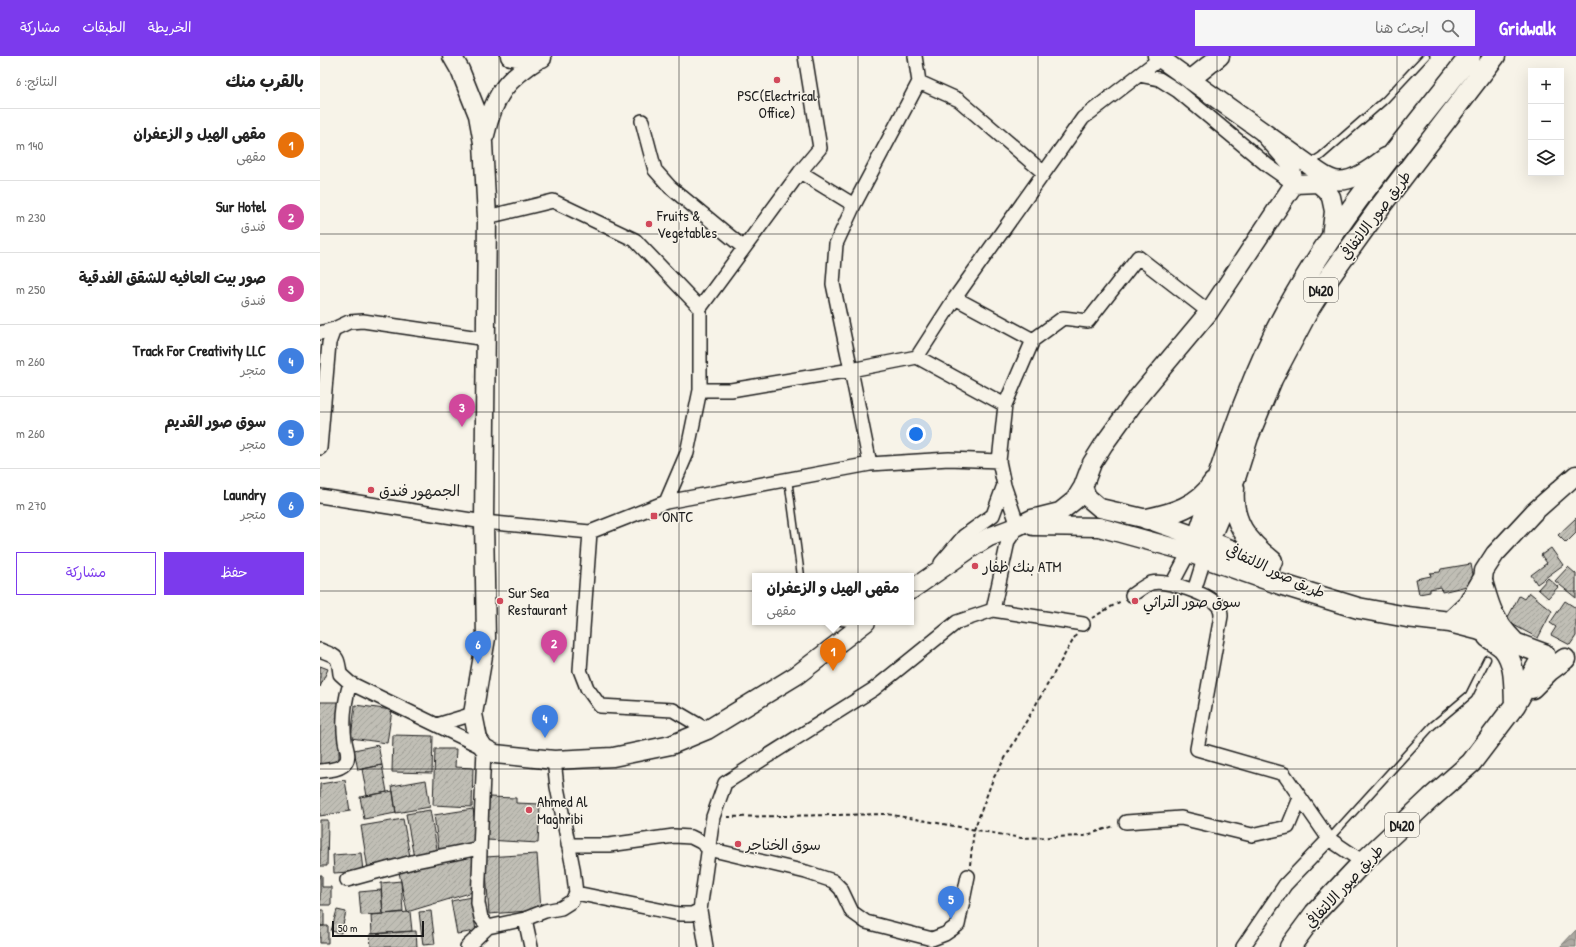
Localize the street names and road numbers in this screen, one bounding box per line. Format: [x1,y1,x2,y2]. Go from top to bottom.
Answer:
street label: طريق صور الالتفافي [1334,166,1416,264]
road number: D420 [1304,278,1338,302]
street label: طريق صور الالتفافي [1223,539,1329,603]
road number: D420 [1385,813,1419,837]
street label: طريق صور الالتفافي [1300,840,1388,932]

